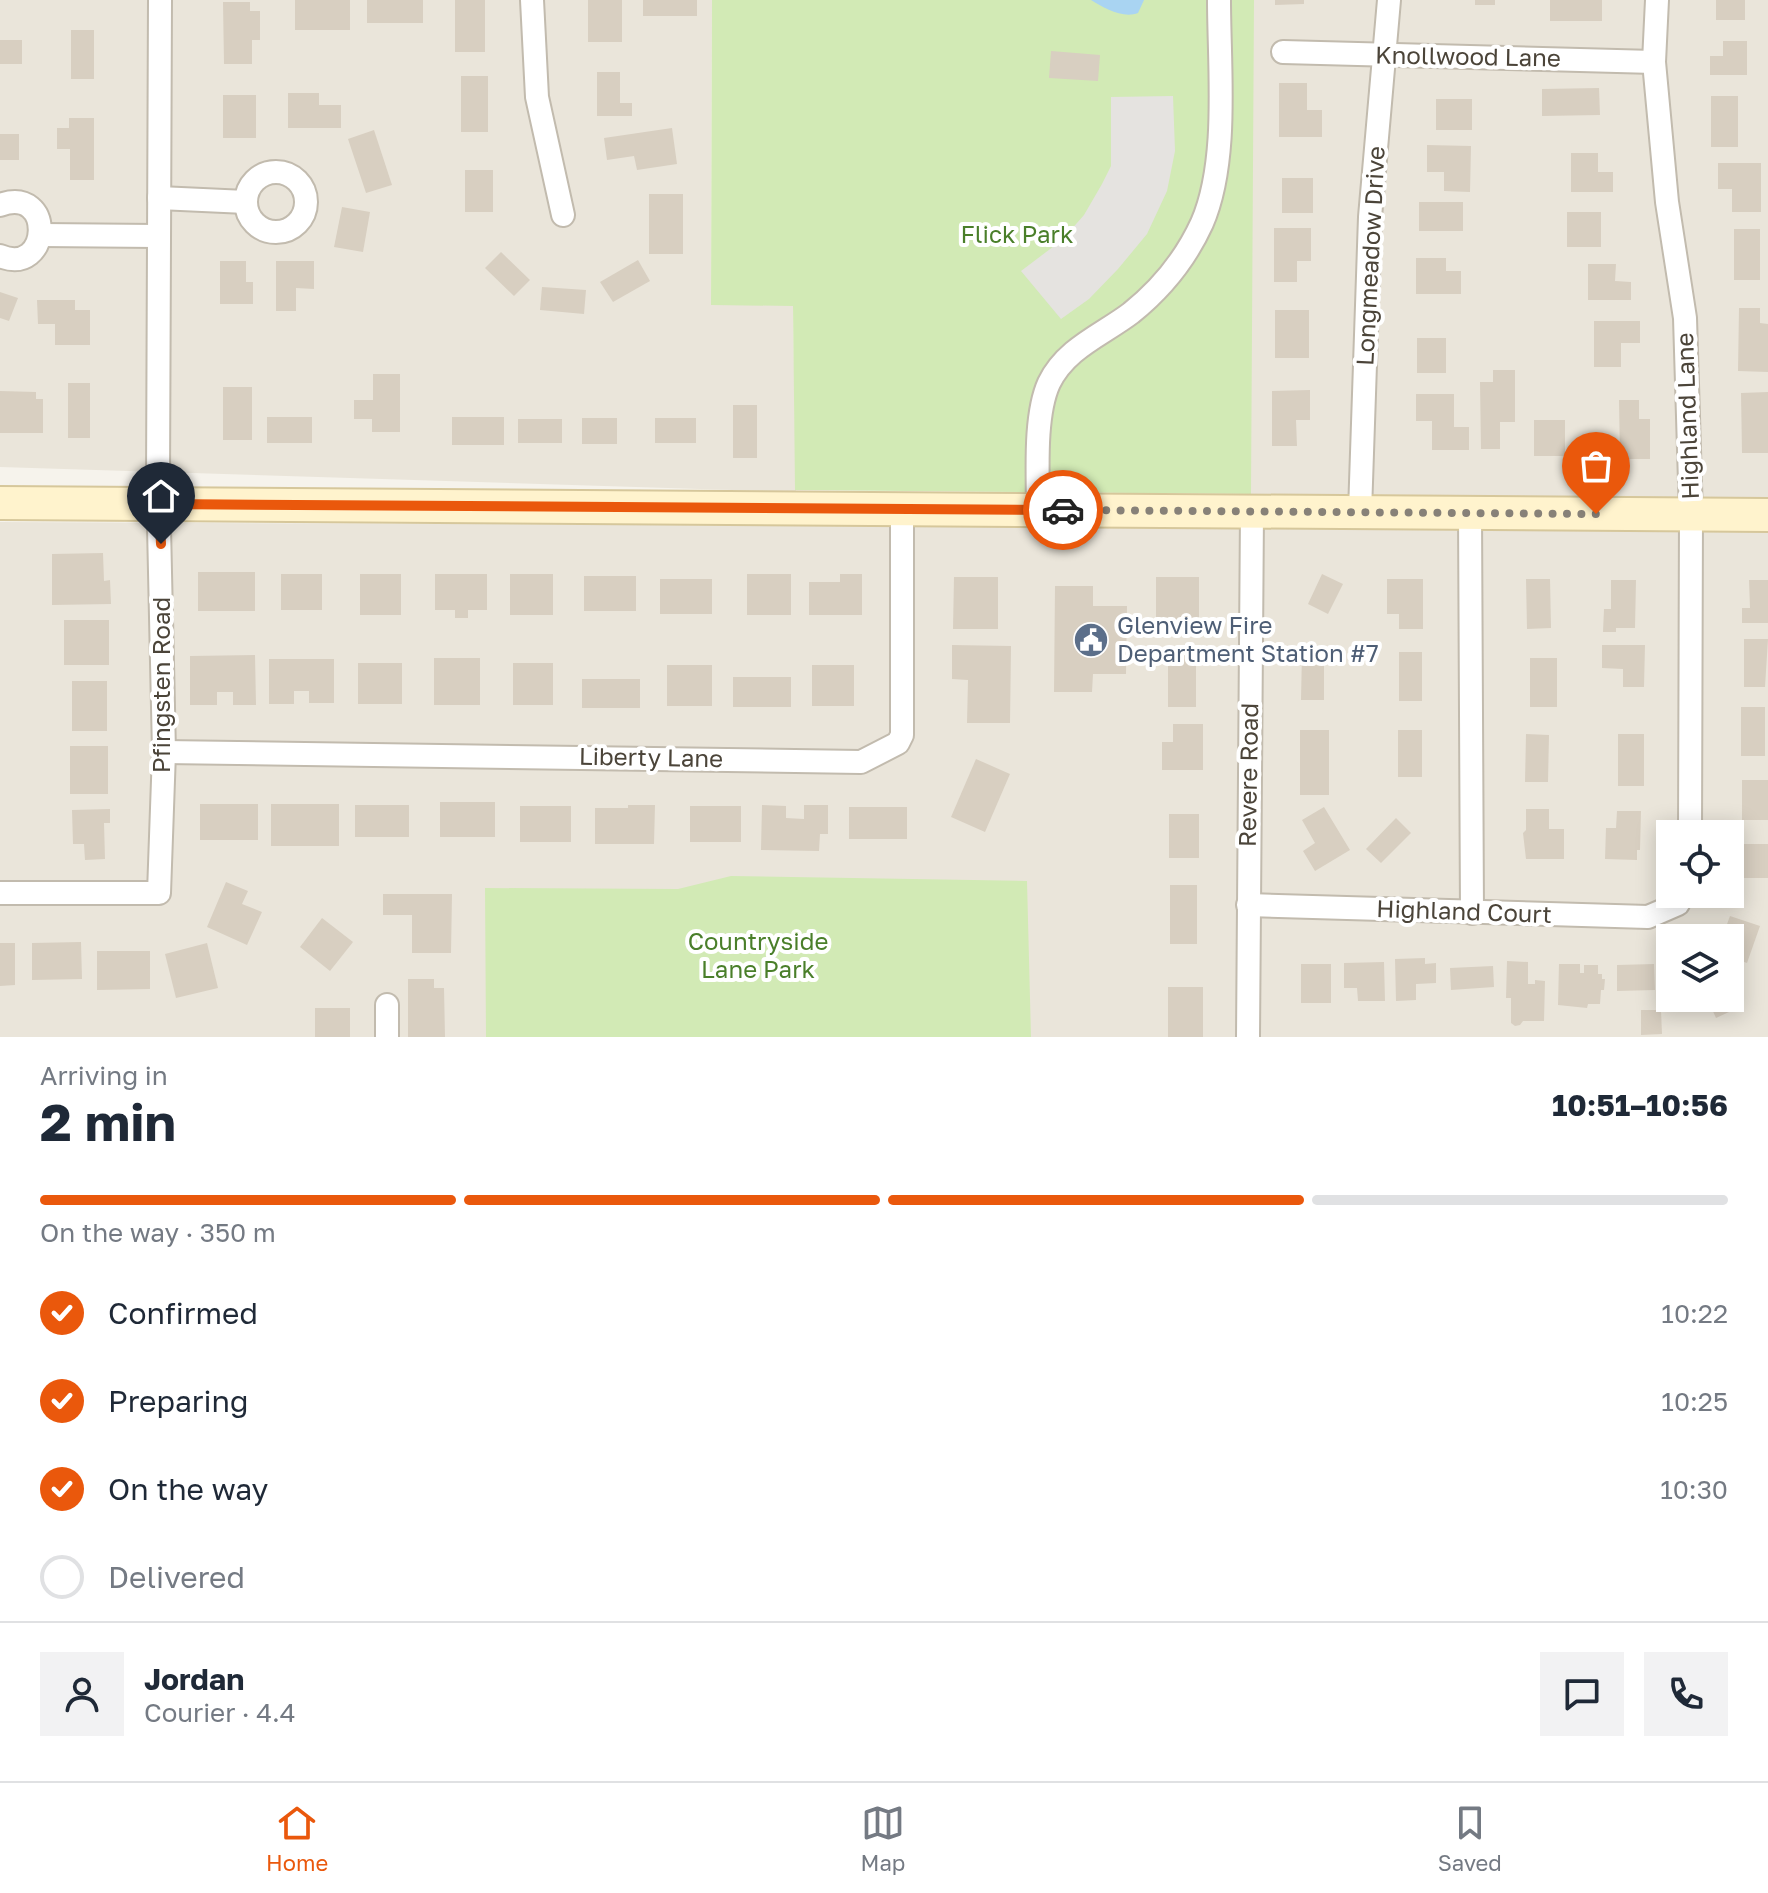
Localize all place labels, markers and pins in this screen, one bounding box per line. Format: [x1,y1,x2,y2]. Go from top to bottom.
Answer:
pin [1562,432,1630,514]
pin [127,462,195,544]
place label: Glenview Fire Department Station #7 [1117,610,1379,667]
public building icon: Glenview Fire Department Station #7 [1072,621,1110,659]

